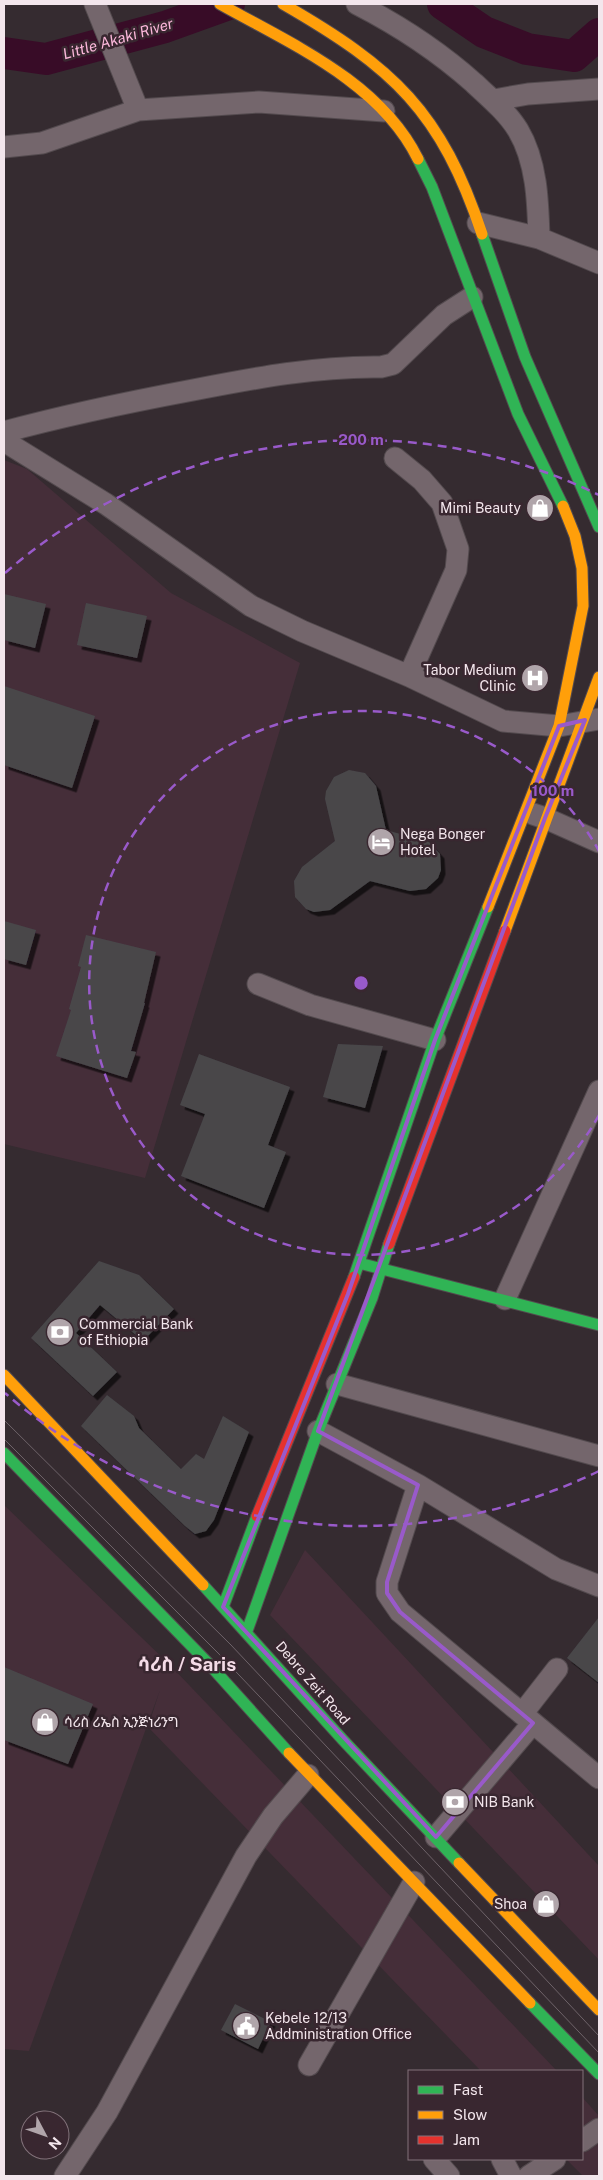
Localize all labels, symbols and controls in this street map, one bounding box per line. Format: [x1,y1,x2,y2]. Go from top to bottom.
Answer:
water label: Little Akaki River [61,15,175,62]
text: 200 m [338,431,384,448]
shop icon: Mimi Beauty [525,493,555,523]
place label: Mimi Beauty [440,500,522,516]
place label: Tabor Medium Clinic [423,662,516,694]
hospital icon: Tabor Medium Clinic [520,663,550,693]
text: 100 m [532,782,574,799]
place label: Nega Bonger Hotel [400,826,485,858]
hotel icon: Nega Bonger Hotel [366,827,396,857]
centre of rings [352,974,370,992]
place label: Commercial Bank of Ethiopia [79,1316,194,1348]
bank icon: Commercial Bank of Ethiopia [45,1317,75,1347]
street label: Debre Zeit Road [273,1638,353,1728]
district label: ሳሪስ / Saris [138,1653,236,1675]
shop icon: ሳሪስ ሪኤስ ኢንጅነሪንግ [30,1707,60,1737]
place label: ሳሪስ ሪኤስ ኢንጅነሪንግ [64,1714,178,1730]
bank icon: NIB Bank [440,1787,470,1817]
place label: NIB Bank [474,1794,535,1810]
shop icon: Shoa [531,1889,561,1919]
place label: Shoa [494,1896,527,1912]
place label: Kebele 12/13 Addministration Office [265,2010,412,2042]
public building icon: Kebele 12/13 Addministration Office [231,2011,261,2041]
legend [408,2070,583,2160]
text: Fast [453,2081,483,2098]
text: Slow [453,2106,488,2123]
north arrow [20,2110,70,2160]
text: Jam [453,2131,480,2148]
text: N [45,2134,64,2153]

